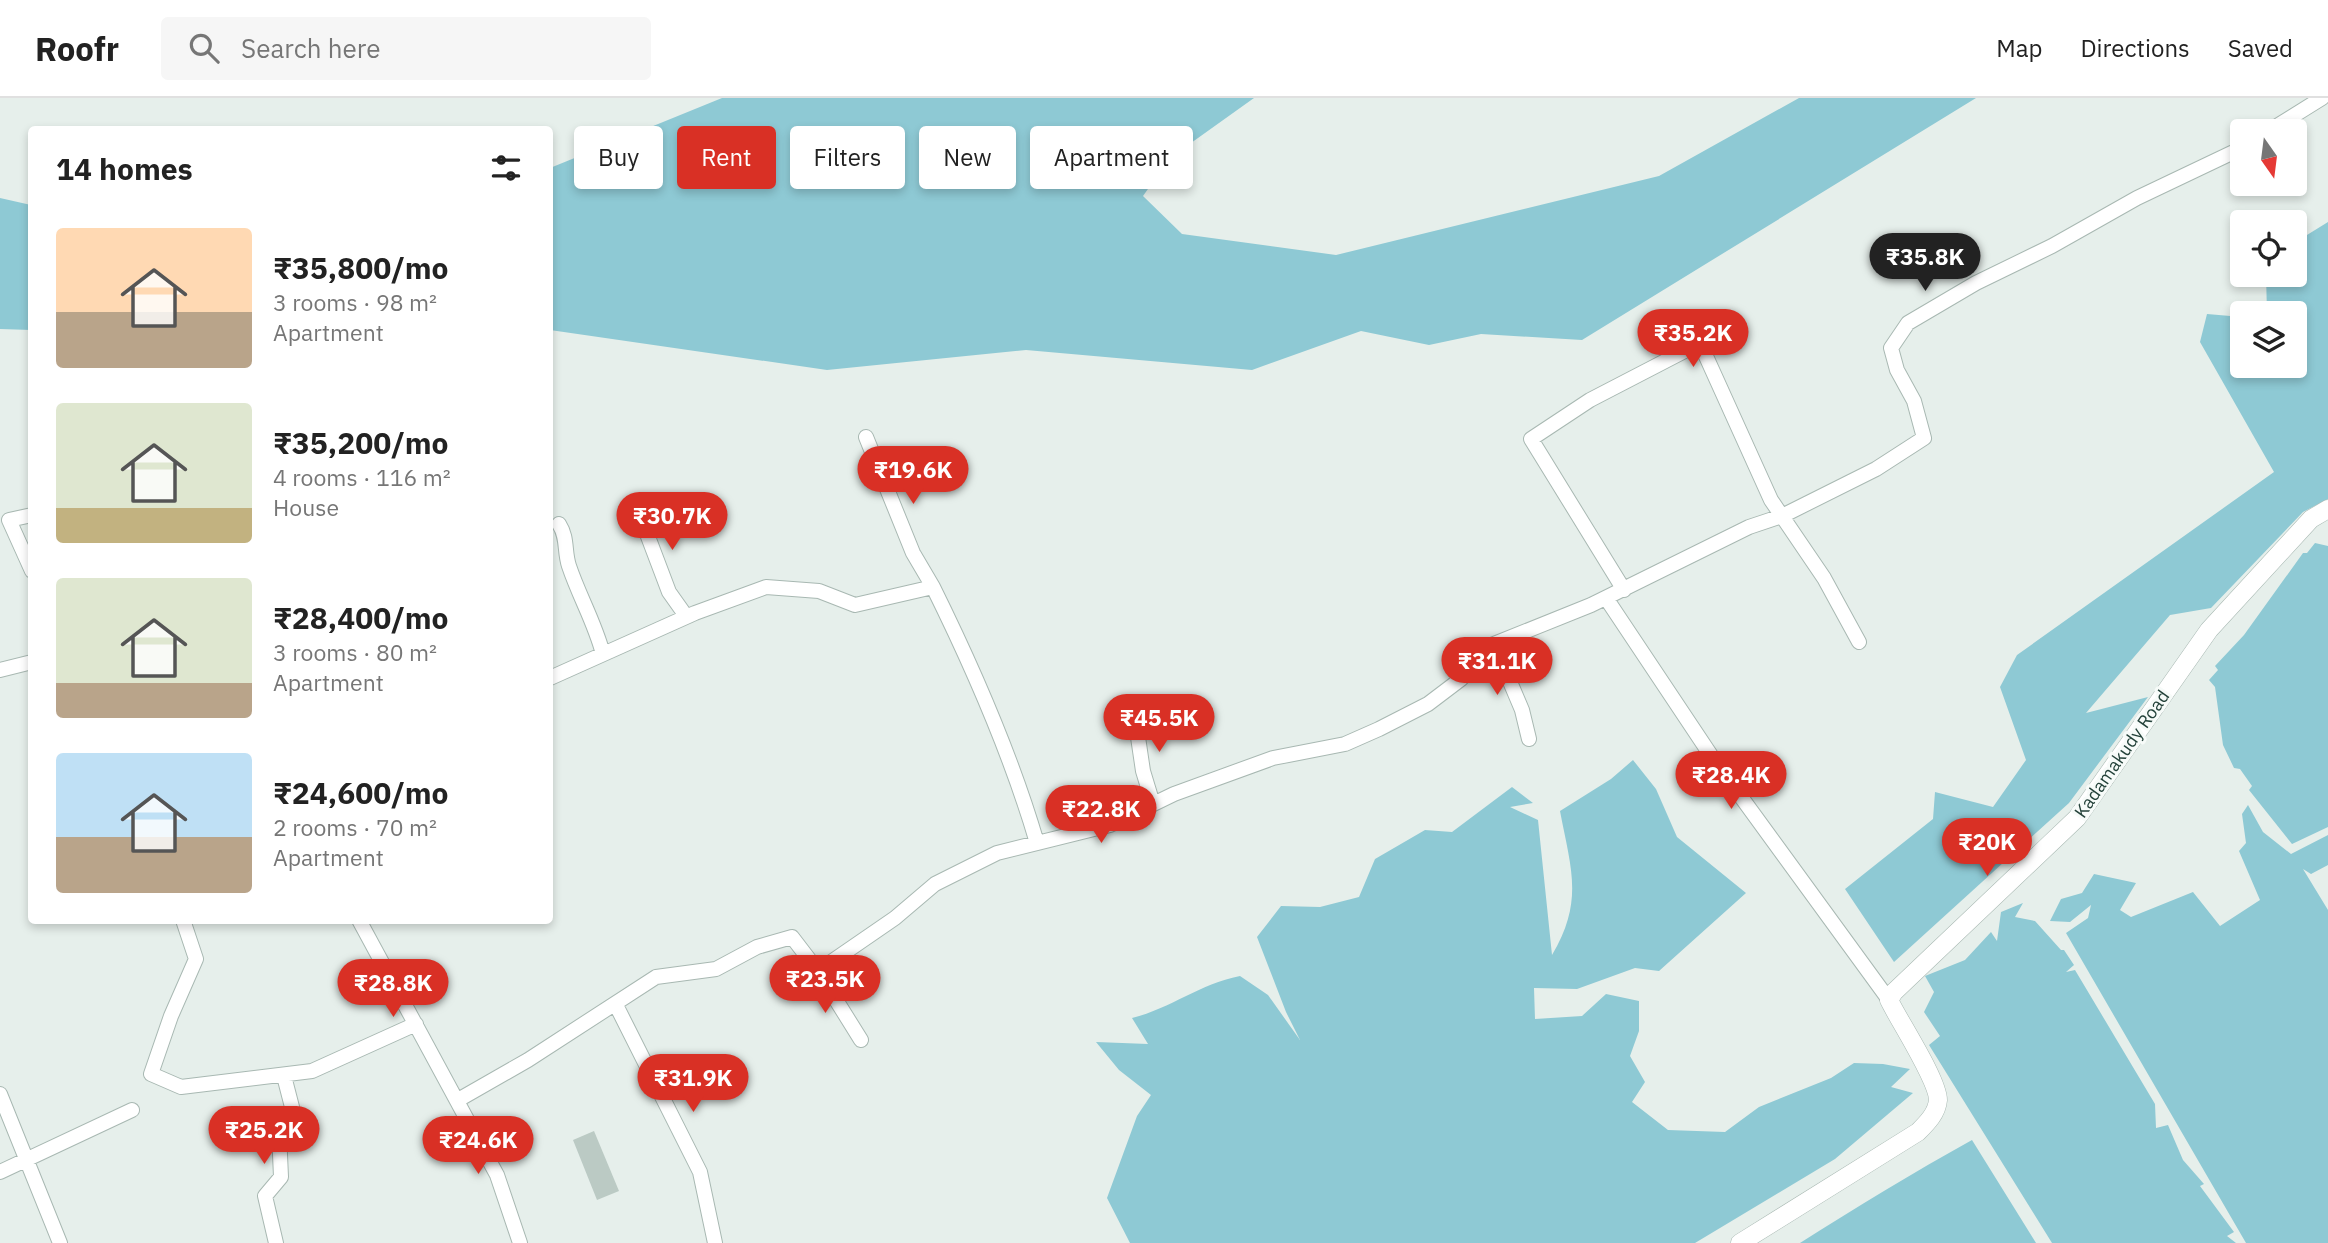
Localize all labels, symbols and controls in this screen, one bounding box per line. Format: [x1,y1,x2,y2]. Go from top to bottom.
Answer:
search box [161,17,651,80]
text: Roofr [35,27,119,70]
icon: search [185,29,223,67]
text: Search here [241,31,380,65]
text: Map [1996,32,2042,64]
text: Directions [2080,32,2190,64]
text: Saved [2228,32,2293,64]
north arrow [2230,119,2306,196]
map controls [2230,119,2307,378]
chip: Buy [574,126,663,189]
chip: Rent [677,126,776,189]
chip: Filters [790,126,905,189]
chip: New [919,126,1016,189]
chip: Apartment [1030,126,1193,189]
text: 14 homes [56,149,193,188]
icon: filters [487,149,525,187]
button: locate [2230,210,2307,287]
pin: ₹35.8K [1868,234,1982,293]
text: ₹35.8K [1885,241,1965,271]
text: ₹35,800/mo [273,248,448,287]
icon: home [112,256,196,340]
text: 3 rooms · 98 m² [273,287,437,317]
button: layers [2230,301,2307,378]
pin: ₹35.2K [1636,310,1750,369]
text: Apartment [273,317,384,347]
text: ₹35.2K [1653,317,1733,347]
text: ₹35,200/mo [273,423,448,462]
icon: home [112,431,196,515]
pin: ₹19.6K [856,446,970,506]
text: ₹19.6K [873,454,953,484]
text: 4 rooms · 116 m² [273,462,451,492]
text: House [273,492,339,522]
pin: ₹30.7K [615,492,729,552]
text: ₹30.7K [632,500,712,530]
text: ₹28,400/mo [273,598,448,637]
icon: home [112,606,196,690]
text: 3 rooms · 80 m² [273,637,437,667]
pin: ₹31.1K [1440,638,1554,697]
text: ₹31.1K [1457,645,1537,675]
text: Apartment [273,667,384,697]
street label: Kadamakudy Road [2069,685,2174,822]
pin: ₹45.5K [1102,694,1216,754]
text: ₹45.5K [1119,702,1199,732]
pin: ₹28.4K [1674,752,1788,811]
text: ₹28.4K [1691,759,1771,789]
text: ₹24,600/mo [273,773,448,812]
icon: home [112,781,196,865]
pin: ₹22.8K [1044,786,1158,845]
text: ₹22.8K [1061,793,1141,823]
text: 2 rooms · 70 m² [273,812,437,842]
pin: ₹20K [1946,818,2028,878]
text: ₹20K [1958,826,2016,856]
text: Apartment [273,842,384,872]
pin: ₹23.5K [768,956,882,1015]
pin: ₹28.8K [336,960,450,1019]
text: ₹23.5K [785,963,865,993]
text: ₹28.8K [353,967,433,997]
pin: ₹31.9K [636,1054,750,1114]
text: ₹31.9K [653,1062,733,1092]
pin: ₹25.2K [207,1107,321,1166]
text: ₹25.2K [224,1114,304,1144]
pin: ₹24.6K [421,1116,535,1176]
text: ₹24.6K [438,1124,518,1154]

